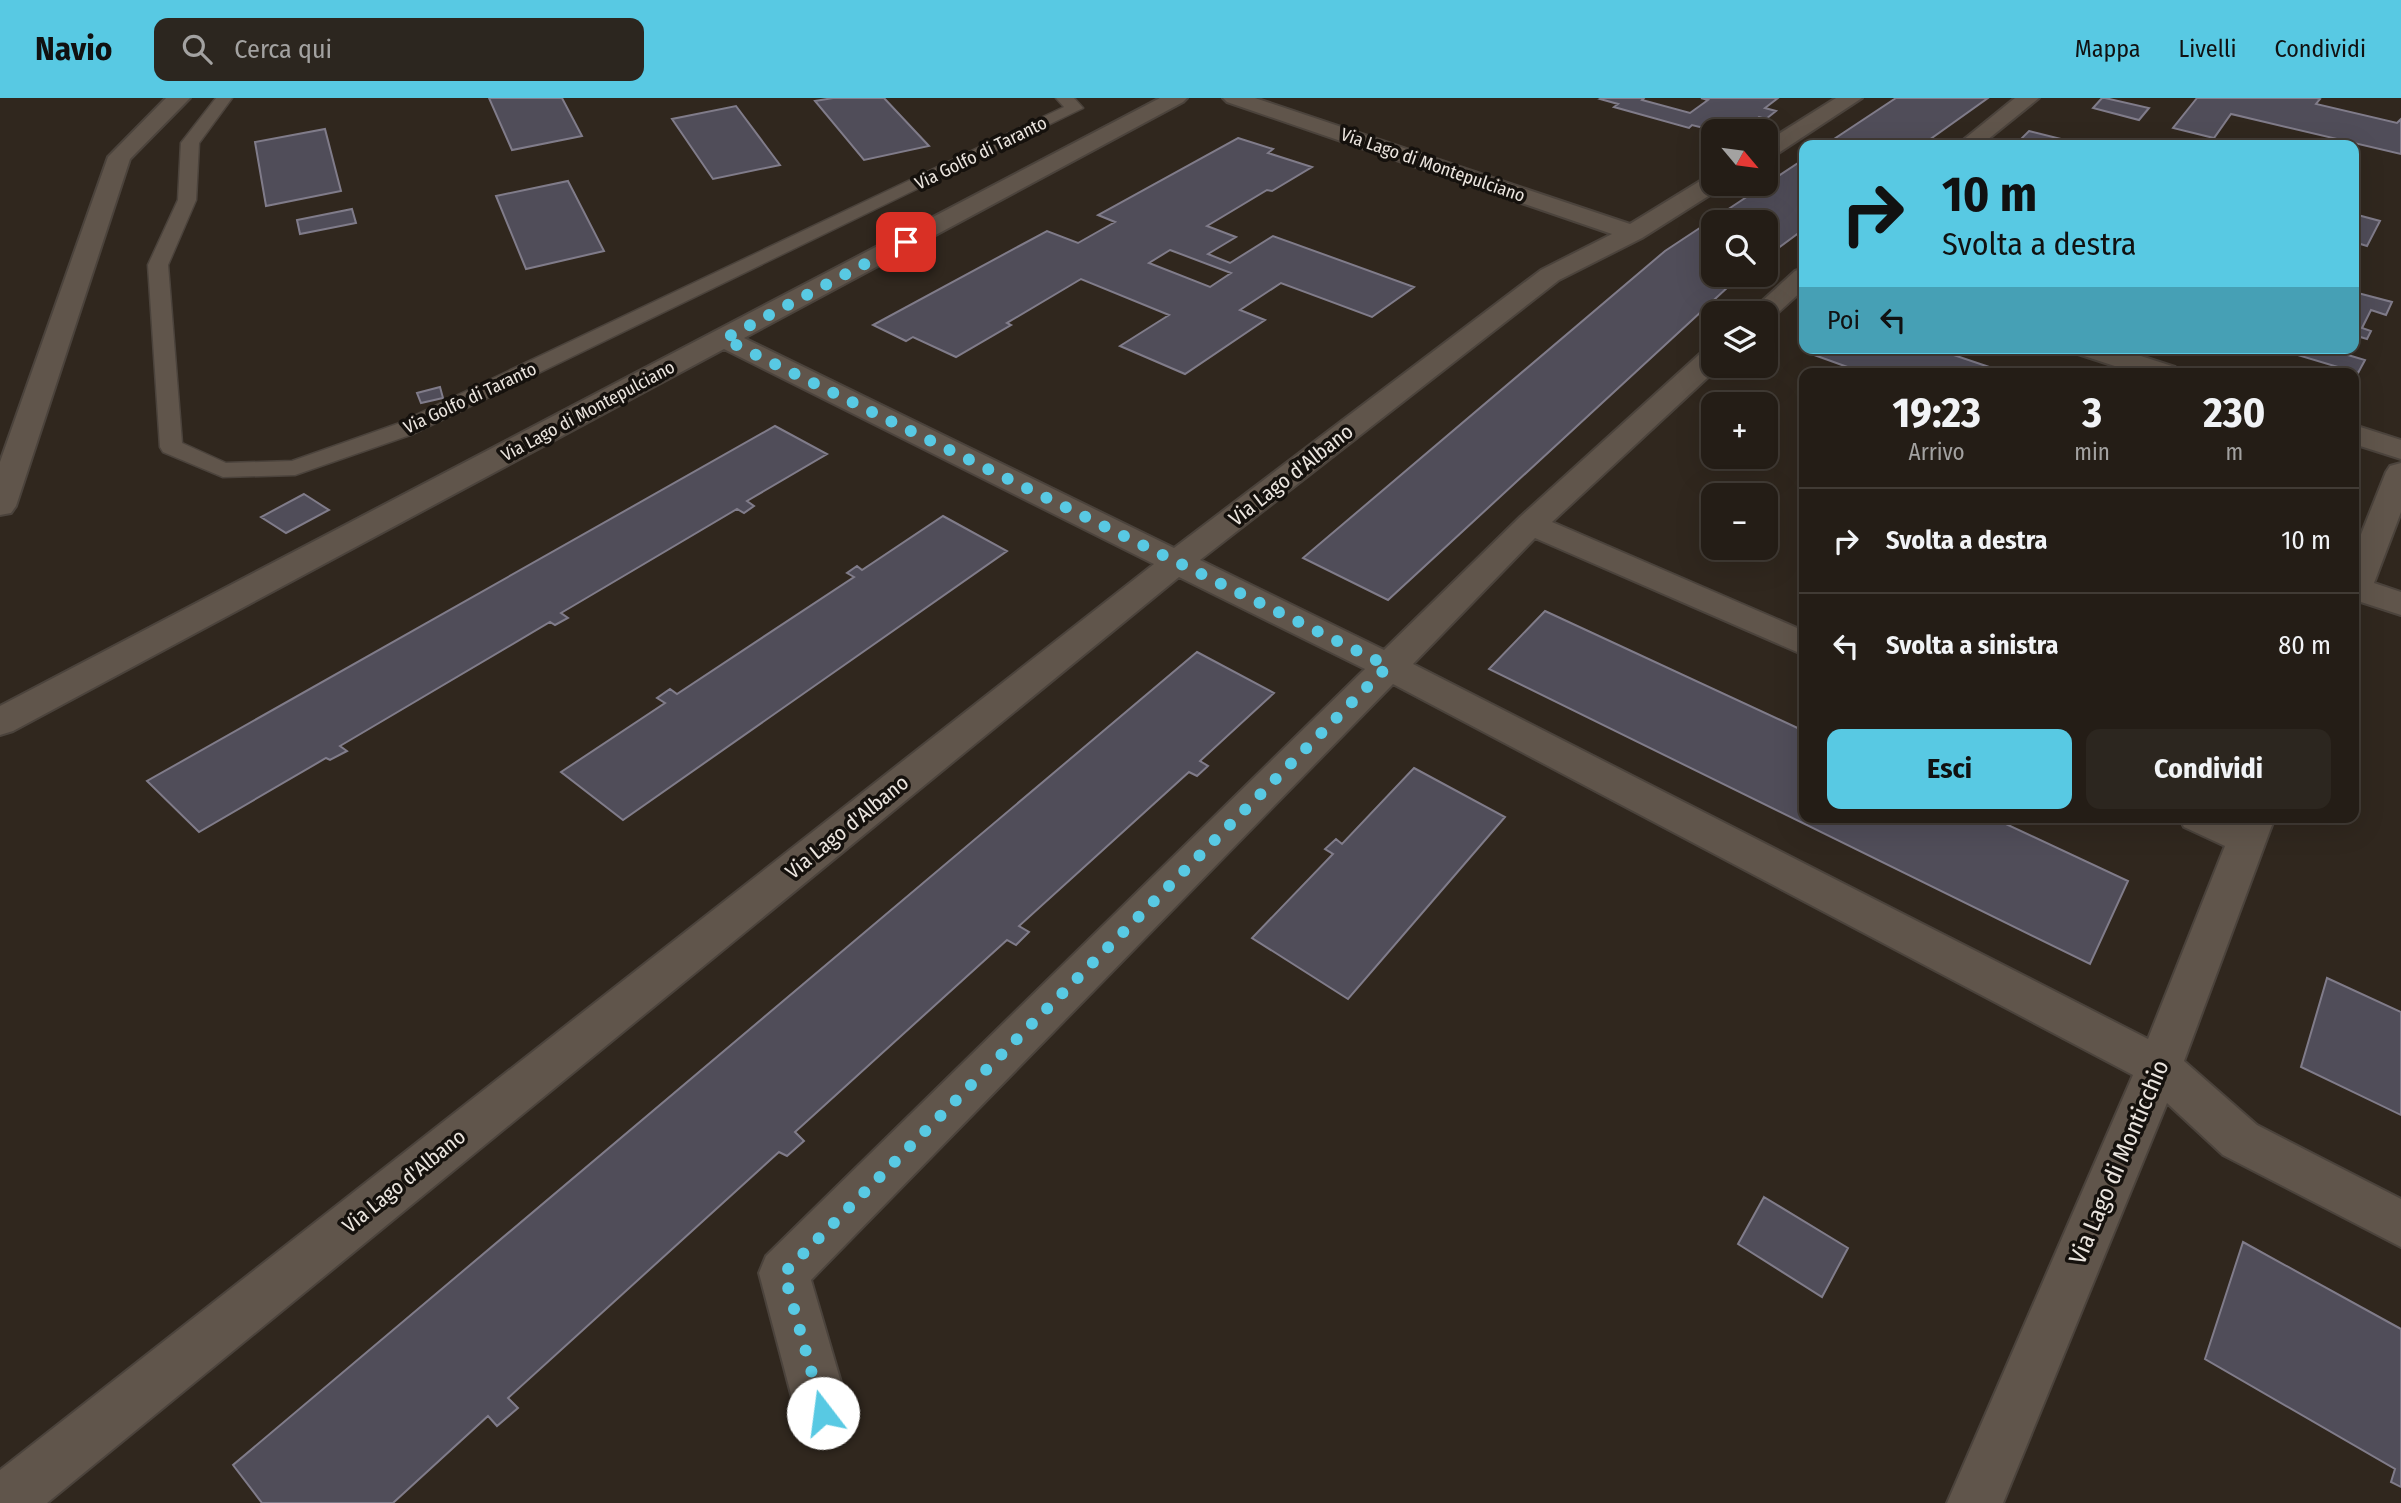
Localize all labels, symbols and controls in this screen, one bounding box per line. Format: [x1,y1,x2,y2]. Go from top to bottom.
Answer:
search box [154,18,644,81]
text: Navio [35,29,112,69]
icon: search [178,30,216,68]
text: Cerca qui [234,34,332,65]
text: Mappa [2075,35,2141,63]
text: Livelli [2179,35,2236,63]
text: Condividi [2274,35,2366,63]
street label: Via Golfo di Taranto [911,112,1051,194]
north arrow [1701,119,1778,196]
map controls [1701,119,1778,560]
street label: Via Lago di Montepulciano [1338,123,1528,207]
text: 10 m [1942,165,2037,224]
icon: right [1827,168,1918,259]
button: search [1701,210,1778,287]
pin [876,212,936,272]
icon: arrive [887,223,925,261]
text: Svolta a destra [1942,225,2137,263]
button: layers [1701,301,1778,378]
icon: left [1874,301,1912,339]
text: Poi [1827,305,1860,336]
street label: Via Lago di Montepulciano [497,356,679,466]
street label: Via Golfo di Taranto [400,358,540,438]
text: 19:23 [1892,388,1981,438]
text: 3 [2082,388,2102,438]
text: 230 [2203,388,2266,438]
button: + [1701,392,1778,469]
street label: Via Lago d'Albano [1224,418,1358,532]
text: Arrivo [1909,438,1965,466]
text: min [2074,438,2110,466]
text: m [2226,438,2243,466]
button: − [1701,483,1778,560]
icon: right [1827,522,1865,560]
text: Svolta a destra [1886,525,2047,556]
text: 10 m [2281,525,2331,556]
icon: left [1827,627,1865,665]
text: Svolta a sinistra [1886,630,2058,661]
text: 80 m [2278,630,2331,661]
button: Esci [1827,729,2072,809]
button: Condividi [2086,729,2331,809]
street label: Via Lago d'Albano [780,769,914,885]
street label: Via Lago di Monticchio [2063,1056,2175,1268]
street label: Via Lago d'Albano [337,1123,471,1239]
position arrow [786,1376,860,1450]

